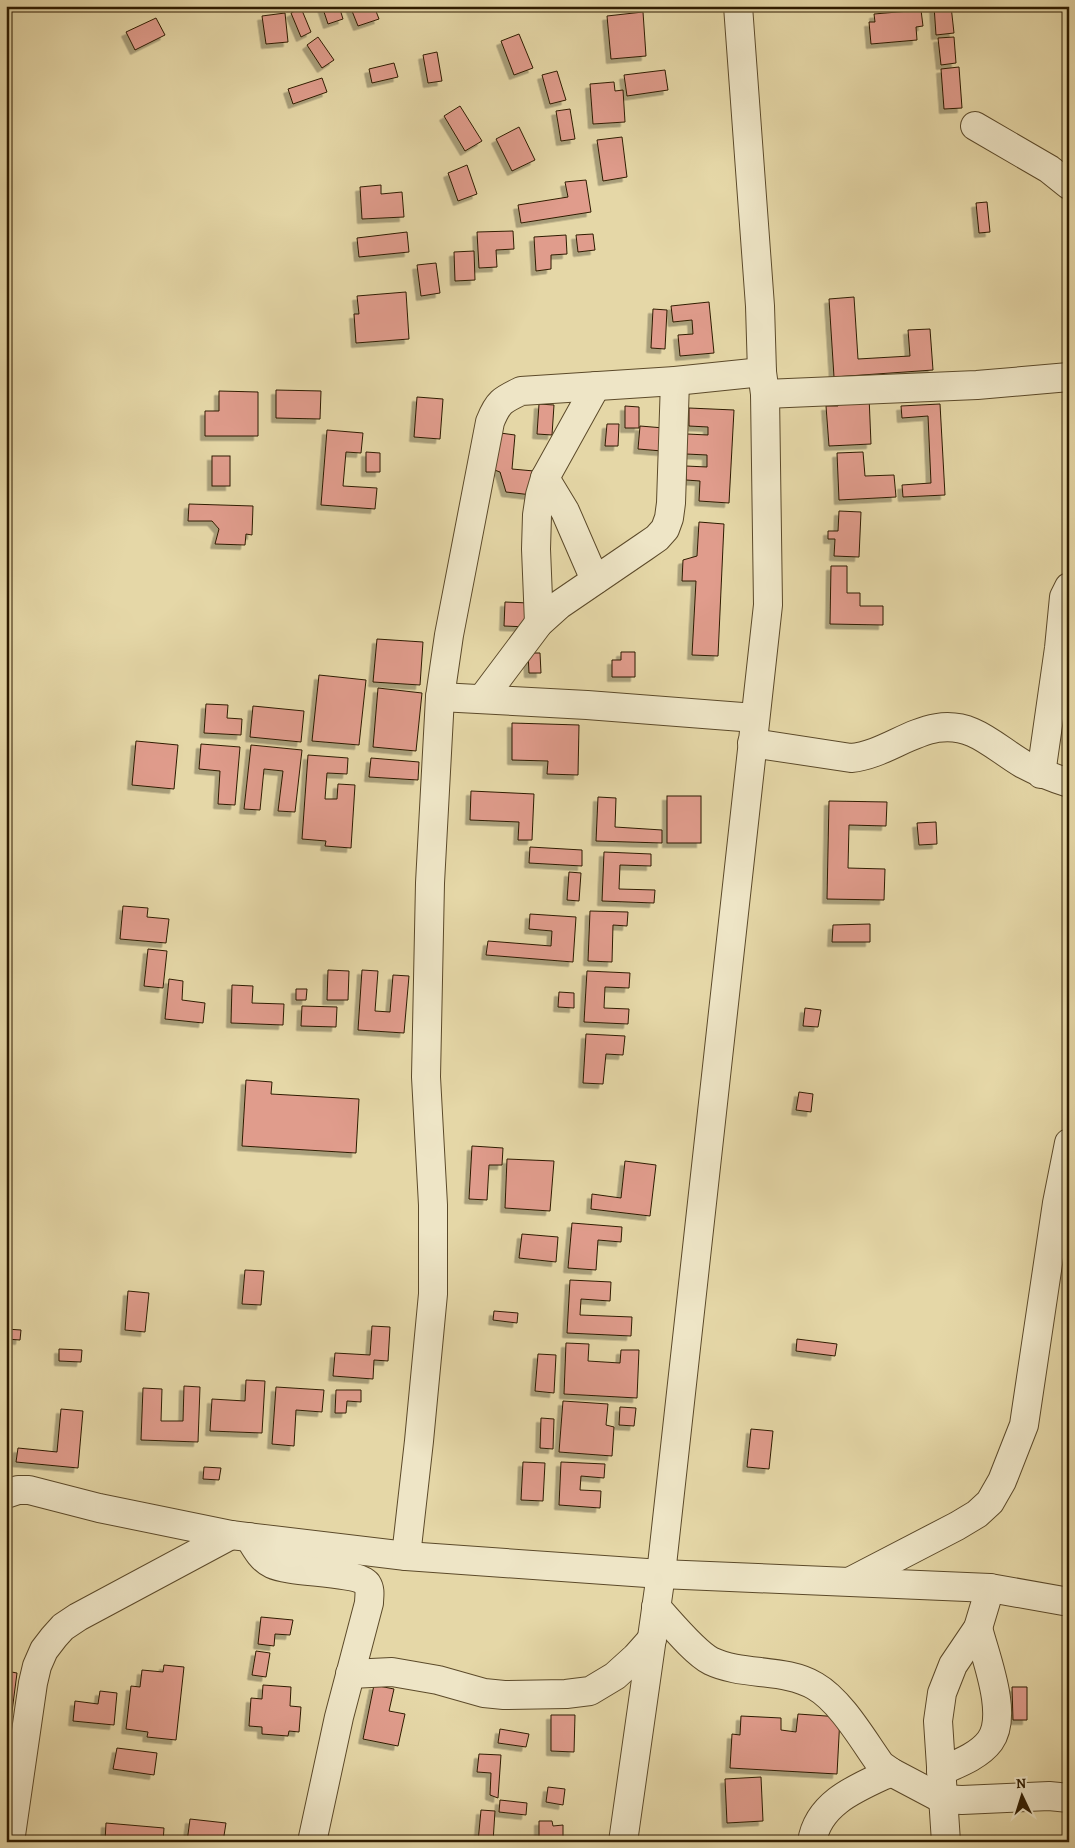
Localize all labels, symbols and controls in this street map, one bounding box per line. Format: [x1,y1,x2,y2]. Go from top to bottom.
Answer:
north arrow [998,1770,1048,1820]
text: N [1015,1774,1027,1793]

